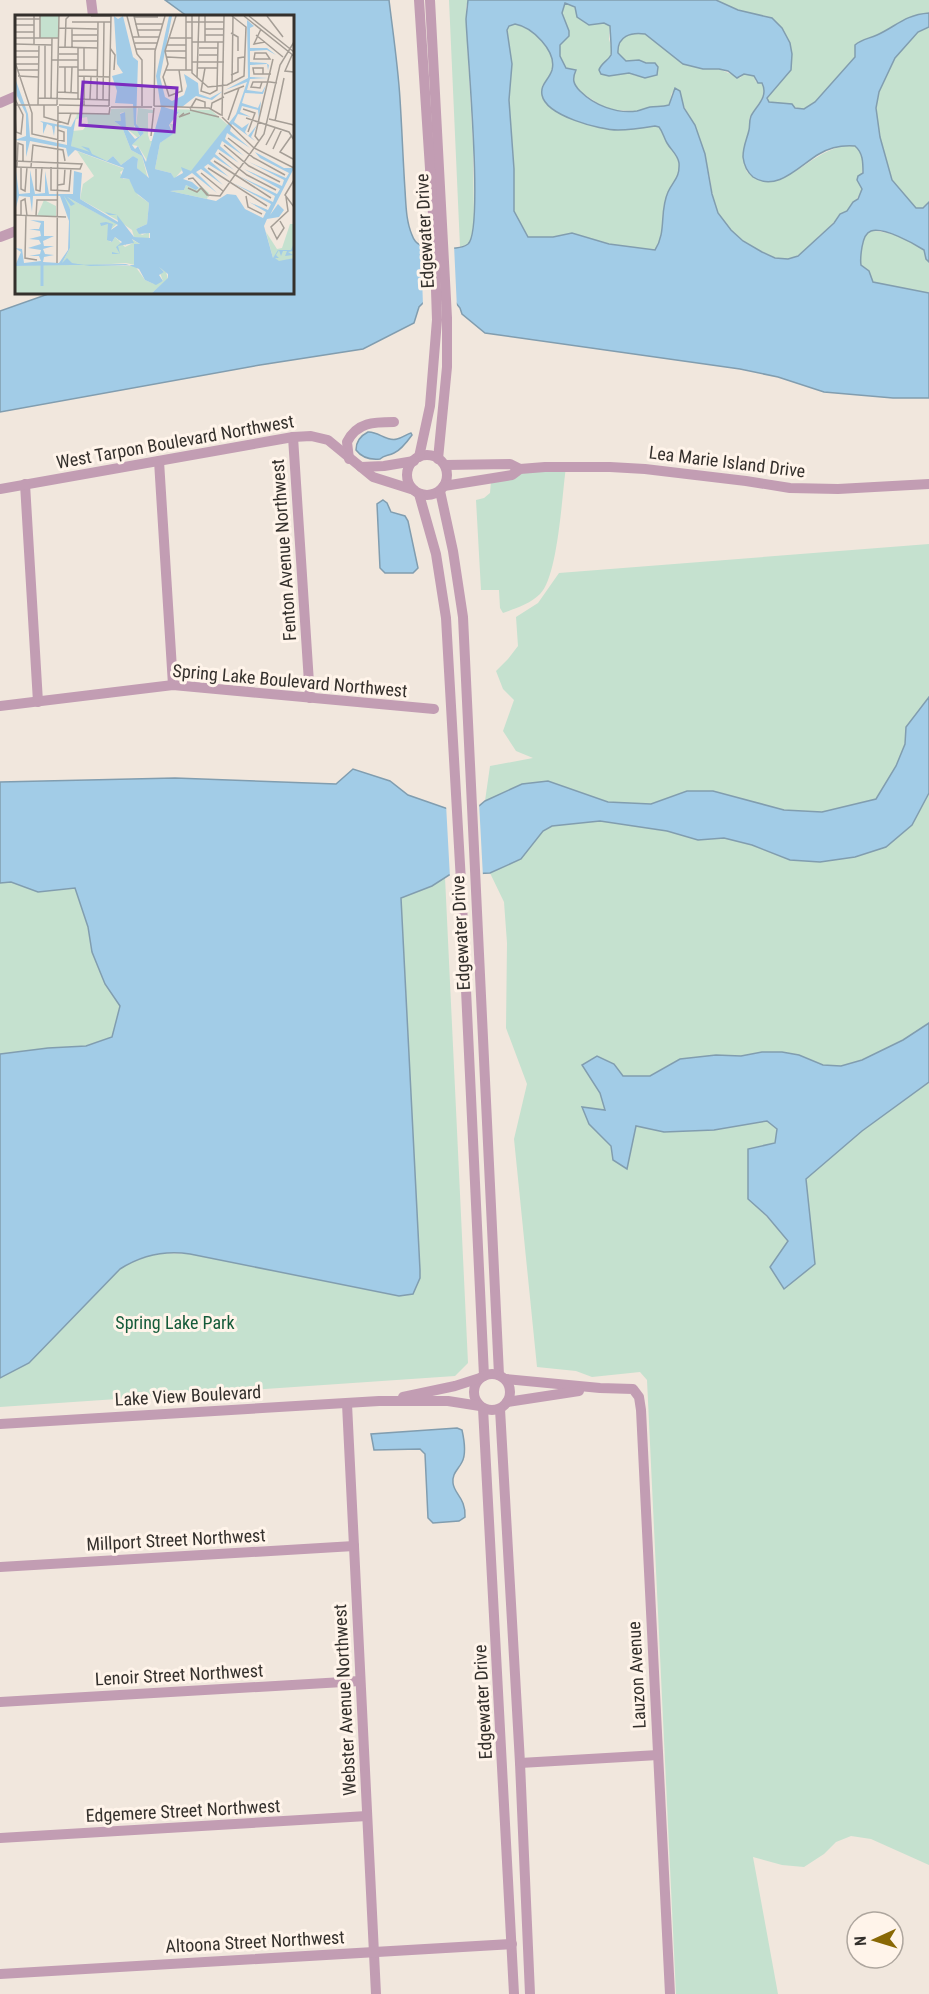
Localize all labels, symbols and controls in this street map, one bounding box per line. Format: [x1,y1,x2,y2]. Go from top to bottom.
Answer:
inset map [15,15,294,294]
street label: Edgewater Drive [411,173,438,289]
street label: West Tarpon Boulevard Northwest [55,410,295,473]
street label: Lea Marie Island Drive [648,441,806,482]
street label: Fenton Avenue Northwest [267,458,300,642]
street label: Spring Lake Boulevard Northwest [172,660,408,701]
street label: Edgewater Drive [447,875,474,991]
park label: Spring Lake Park [115,1312,235,1333]
street label: Lake View Boulevard [114,1381,262,1410]
street label: Millport Street Northwest [86,1524,266,1555]
street label: Webster Avenue Northwest [329,1604,360,1796]
street label: Lauzon Avenue [623,1621,650,1729]
street label: Edgewater Drive [469,1644,496,1760]
street label: Lenoir Street Northwest [94,1660,264,1689]
street label: Edgemere Street Northwest [85,1795,281,1826]
north arrow [845,1910,905,1970]
street label: Altoona Street Northwest [165,1926,345,1957]
text: N [851,1935,870,1947]

